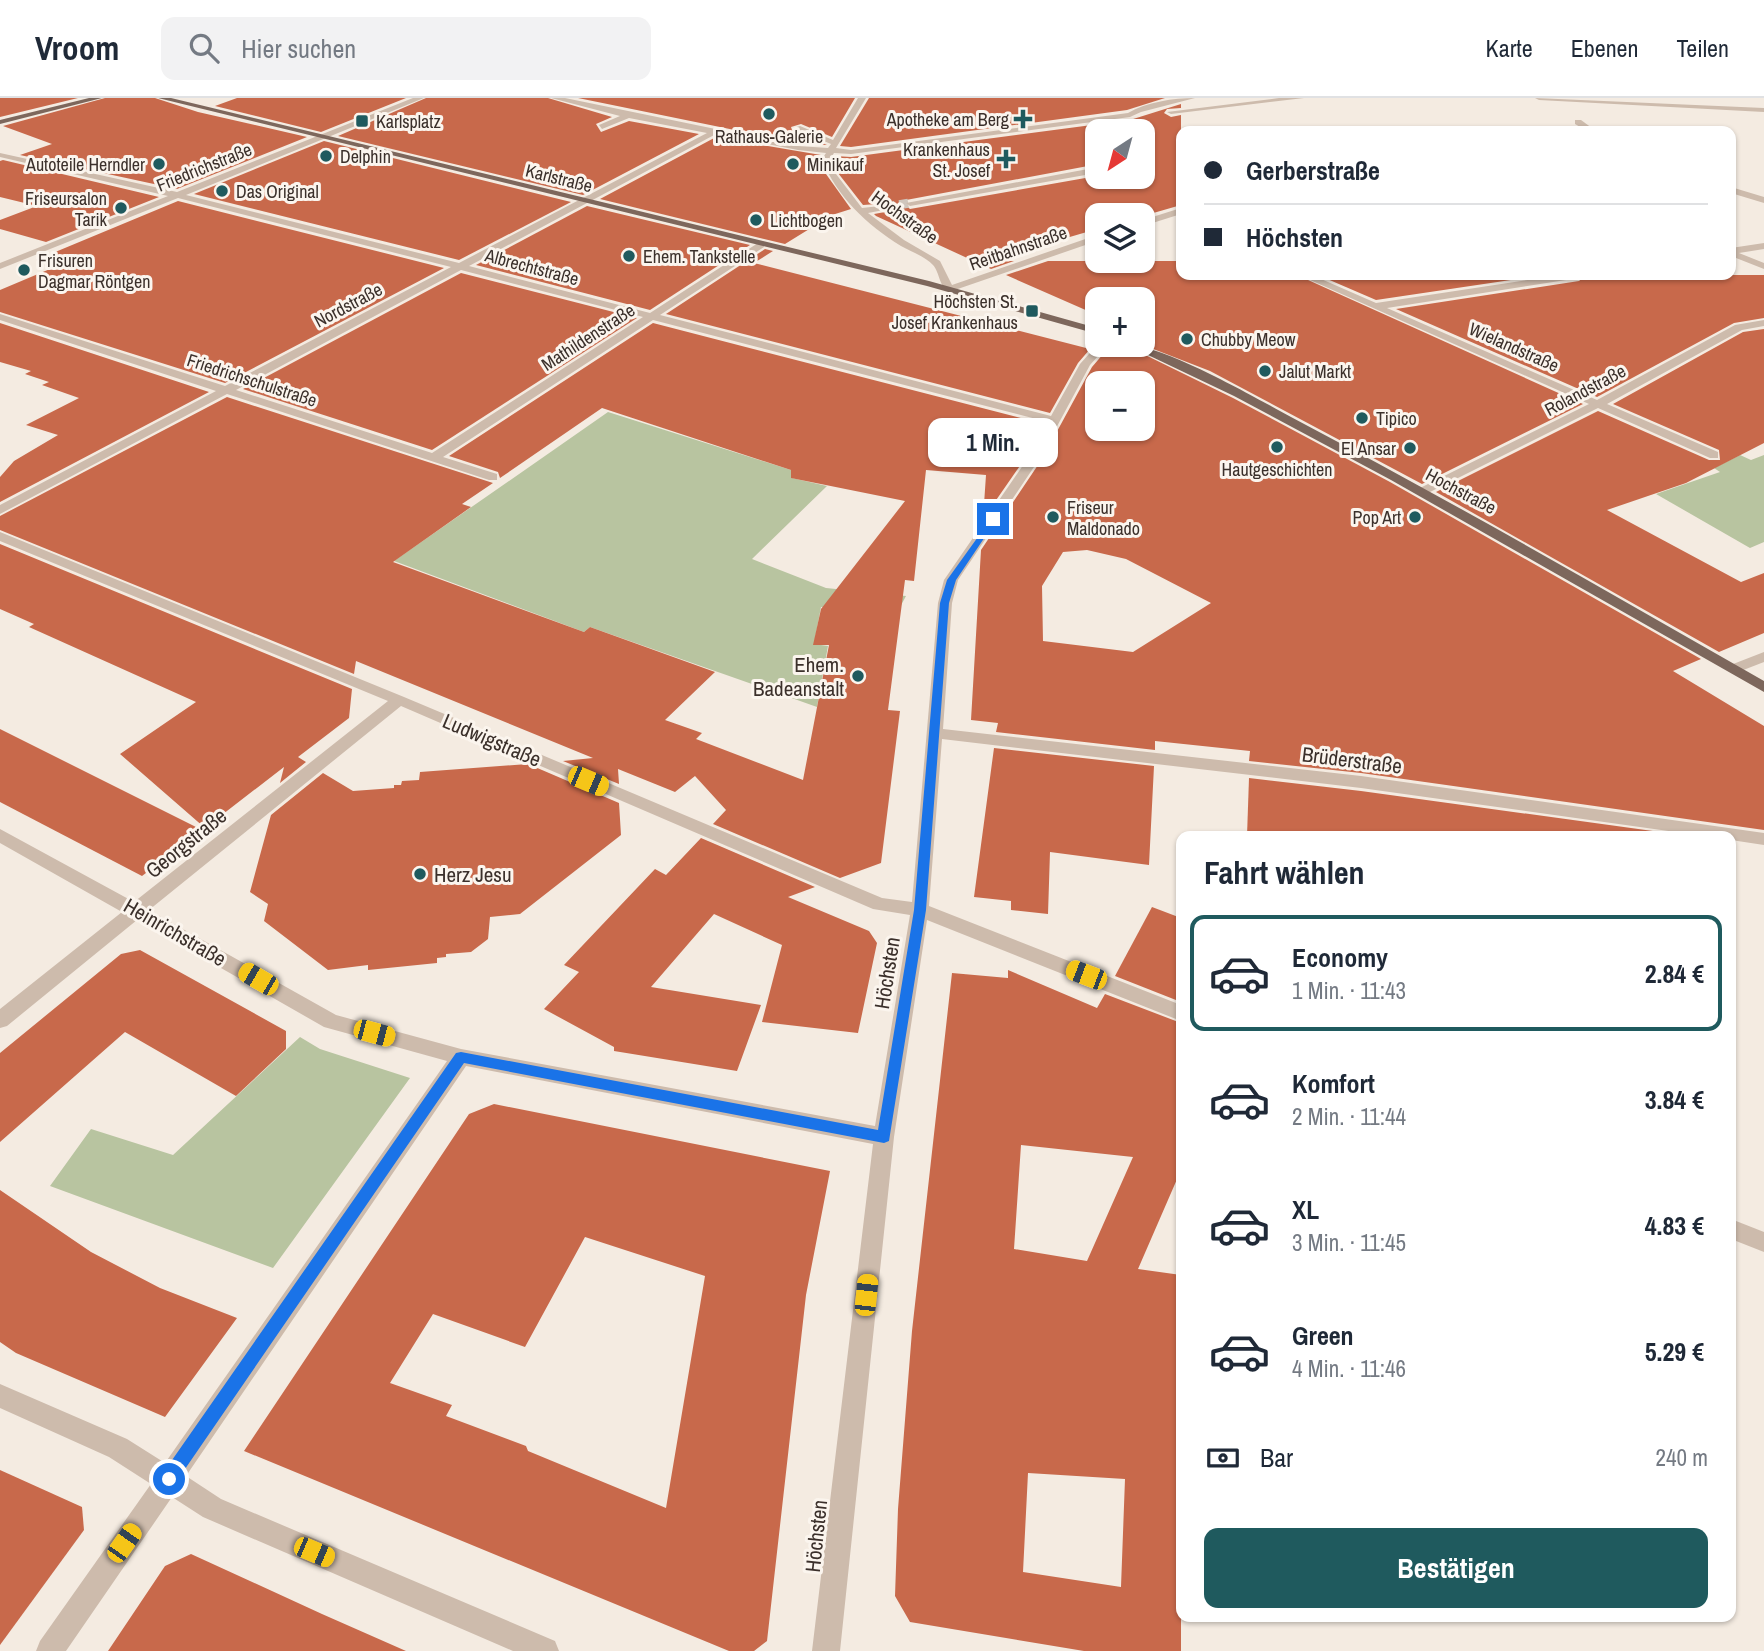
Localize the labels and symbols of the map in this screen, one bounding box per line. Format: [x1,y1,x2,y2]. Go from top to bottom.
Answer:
marker: Rathaus-Galerie [761,106,777,122]
place label: Apotheke am Berg [886,107,1010,132]
place label: Karlsplatz [376,109,441,134]
marker: Apotheke am Berg [1015,111,1031,127]
marker: Karlsplatz [354,113,370,129]
north arrow [1085,119,1155,189]
place label: Rathaus-Galerie [715,124,823,149]
street label: Friedrichstraße [153,137,255,197]
place label: Krankenhaus St. Josef [903,137,991,183]
place label: Delphin [340,144,391,169]
marker: Delphin [318,148,334,164]
marker: Krankenhaus St. Josef [996,149,1016,169]
place label: Autoteile Herndler [25,152,145,177]
place label: Minikauf [807,152,865,177]
marker: Autoteile Herndler [151,156,167,172]
marker: Minikauf [785,156,801,172]
street label: Karlstraße [523,158,595,198]
place label: Das Original [236,179,319,204]
marker: Das Original [214,183,230,199]
street label: Hochstraße [867,184,943,250]
place label: Friseursalon Tarik [25,186,108,232]
marker: Friseursalon Tarik [113,200,129,216]
place label: Lichtbogen [770,208,843,233]
marker: Lichtbogen [748,212,764,228]
street label: Reitbahnstraße [966,220,1070,276]
street label: Albrechtstraße [481,242,582,291]
place label: Ehem. Tankstelle [643,244,755,269]
place label: Frisuren Dagmar Röntgen [38,248,150,294]
marker: Ehem. Tankstelle [621,248,637,264]
marker: Frisuren Dagmar Röntgen [16,262,32,278]
street label: Nordstraße [310,277,386,333]
place label: Höchsten St. Josef Krankenhaus [892,289,1018,335]
street label: Mathildenstraße [536,297,640,377]
marker: Höchsten St. Josef Krankenhaus [1024,303,1040,319]
street label: Wielandstraße [1465,316,1563,378]
place label: Chubby Meow [1201,327,1296,352]
marker: Chubby Meow [1179,331,1195,347]
street label: Friedrichschulstraße [184,347,320,413]
street label: Rolandstraße [1540,358,1630,422]
place label: Jalut Markt [1279,359,1351,384]
marker: Jalut Markt [1257,363,1273,379]
place label: Tipico [1376,406,1417,431]
marker: Tipico [1354,410,1370,426]
callout: 1 Min. [928,418,1058,466]
place label: El Ansar [1341,436,1396,461]
marker: Hautgeschichten [1269,439,1285,455]
marker: El Ansar [1402,440,1418,456]
place label: Hautgeschichten [1222,457,1332,482]
street label: Hochstraße [1421,462,1501,520]
place label: Friseur Maldonado [1067,495,1140,541]
route end [977,503,1009,535]
place label: Pop Art [1353,505,1401,530]
marker: Friseur Maldonado [1045,509,1061,525]
marker: Pop Art [1407,509,1423,525]
place label: Ehem. Badeanstalt [753,650,844,703]
marker: Ehem. Badeanstalt [850,668,866,684]
street label: Ludwigstraße [438,706,546,774]
street label: Brüderstraße [1300,739,1404,781]
car [565,763,612,799]
street label: Georgstraße [139,801,233,885]
place label: Herz Jesu [434,860,512,889]
marker: Herz Jesu [412,866,428,882]
street label: Heinrichstraße [118,891,232,973]
street label: Höchsten [867,935,907,1011]
car [1063,958,1110,992]
car [235,959,282,999]
car [351,1017,398,1049]
car [854,1273,879,1317]
route start [153,1463,185,1495]
street label: Höchsten [798,1498,834,1574]
car [104,1520,145,1566]
car [291,1534,338,1570]

